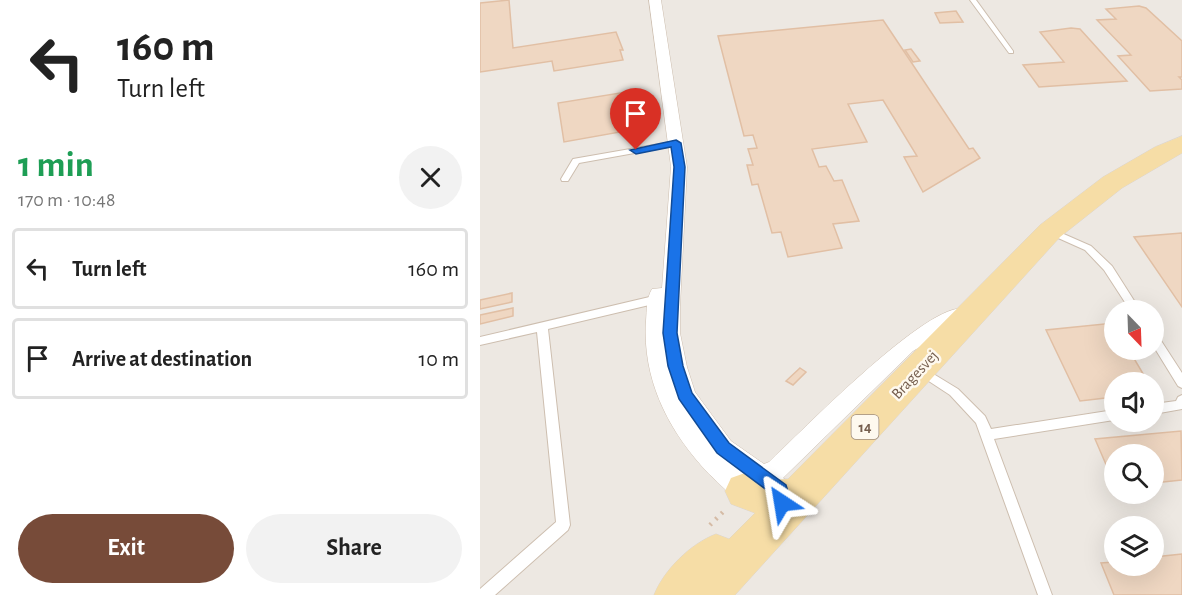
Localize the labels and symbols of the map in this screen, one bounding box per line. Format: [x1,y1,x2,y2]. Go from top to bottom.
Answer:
pin [610,88,661,150]
north arrow [1104,300,1164,360]
street label: Bragesvej [888,347,942,403]
road number: 14 [852,415,878,439]
position arrow [750,471,814,535]

